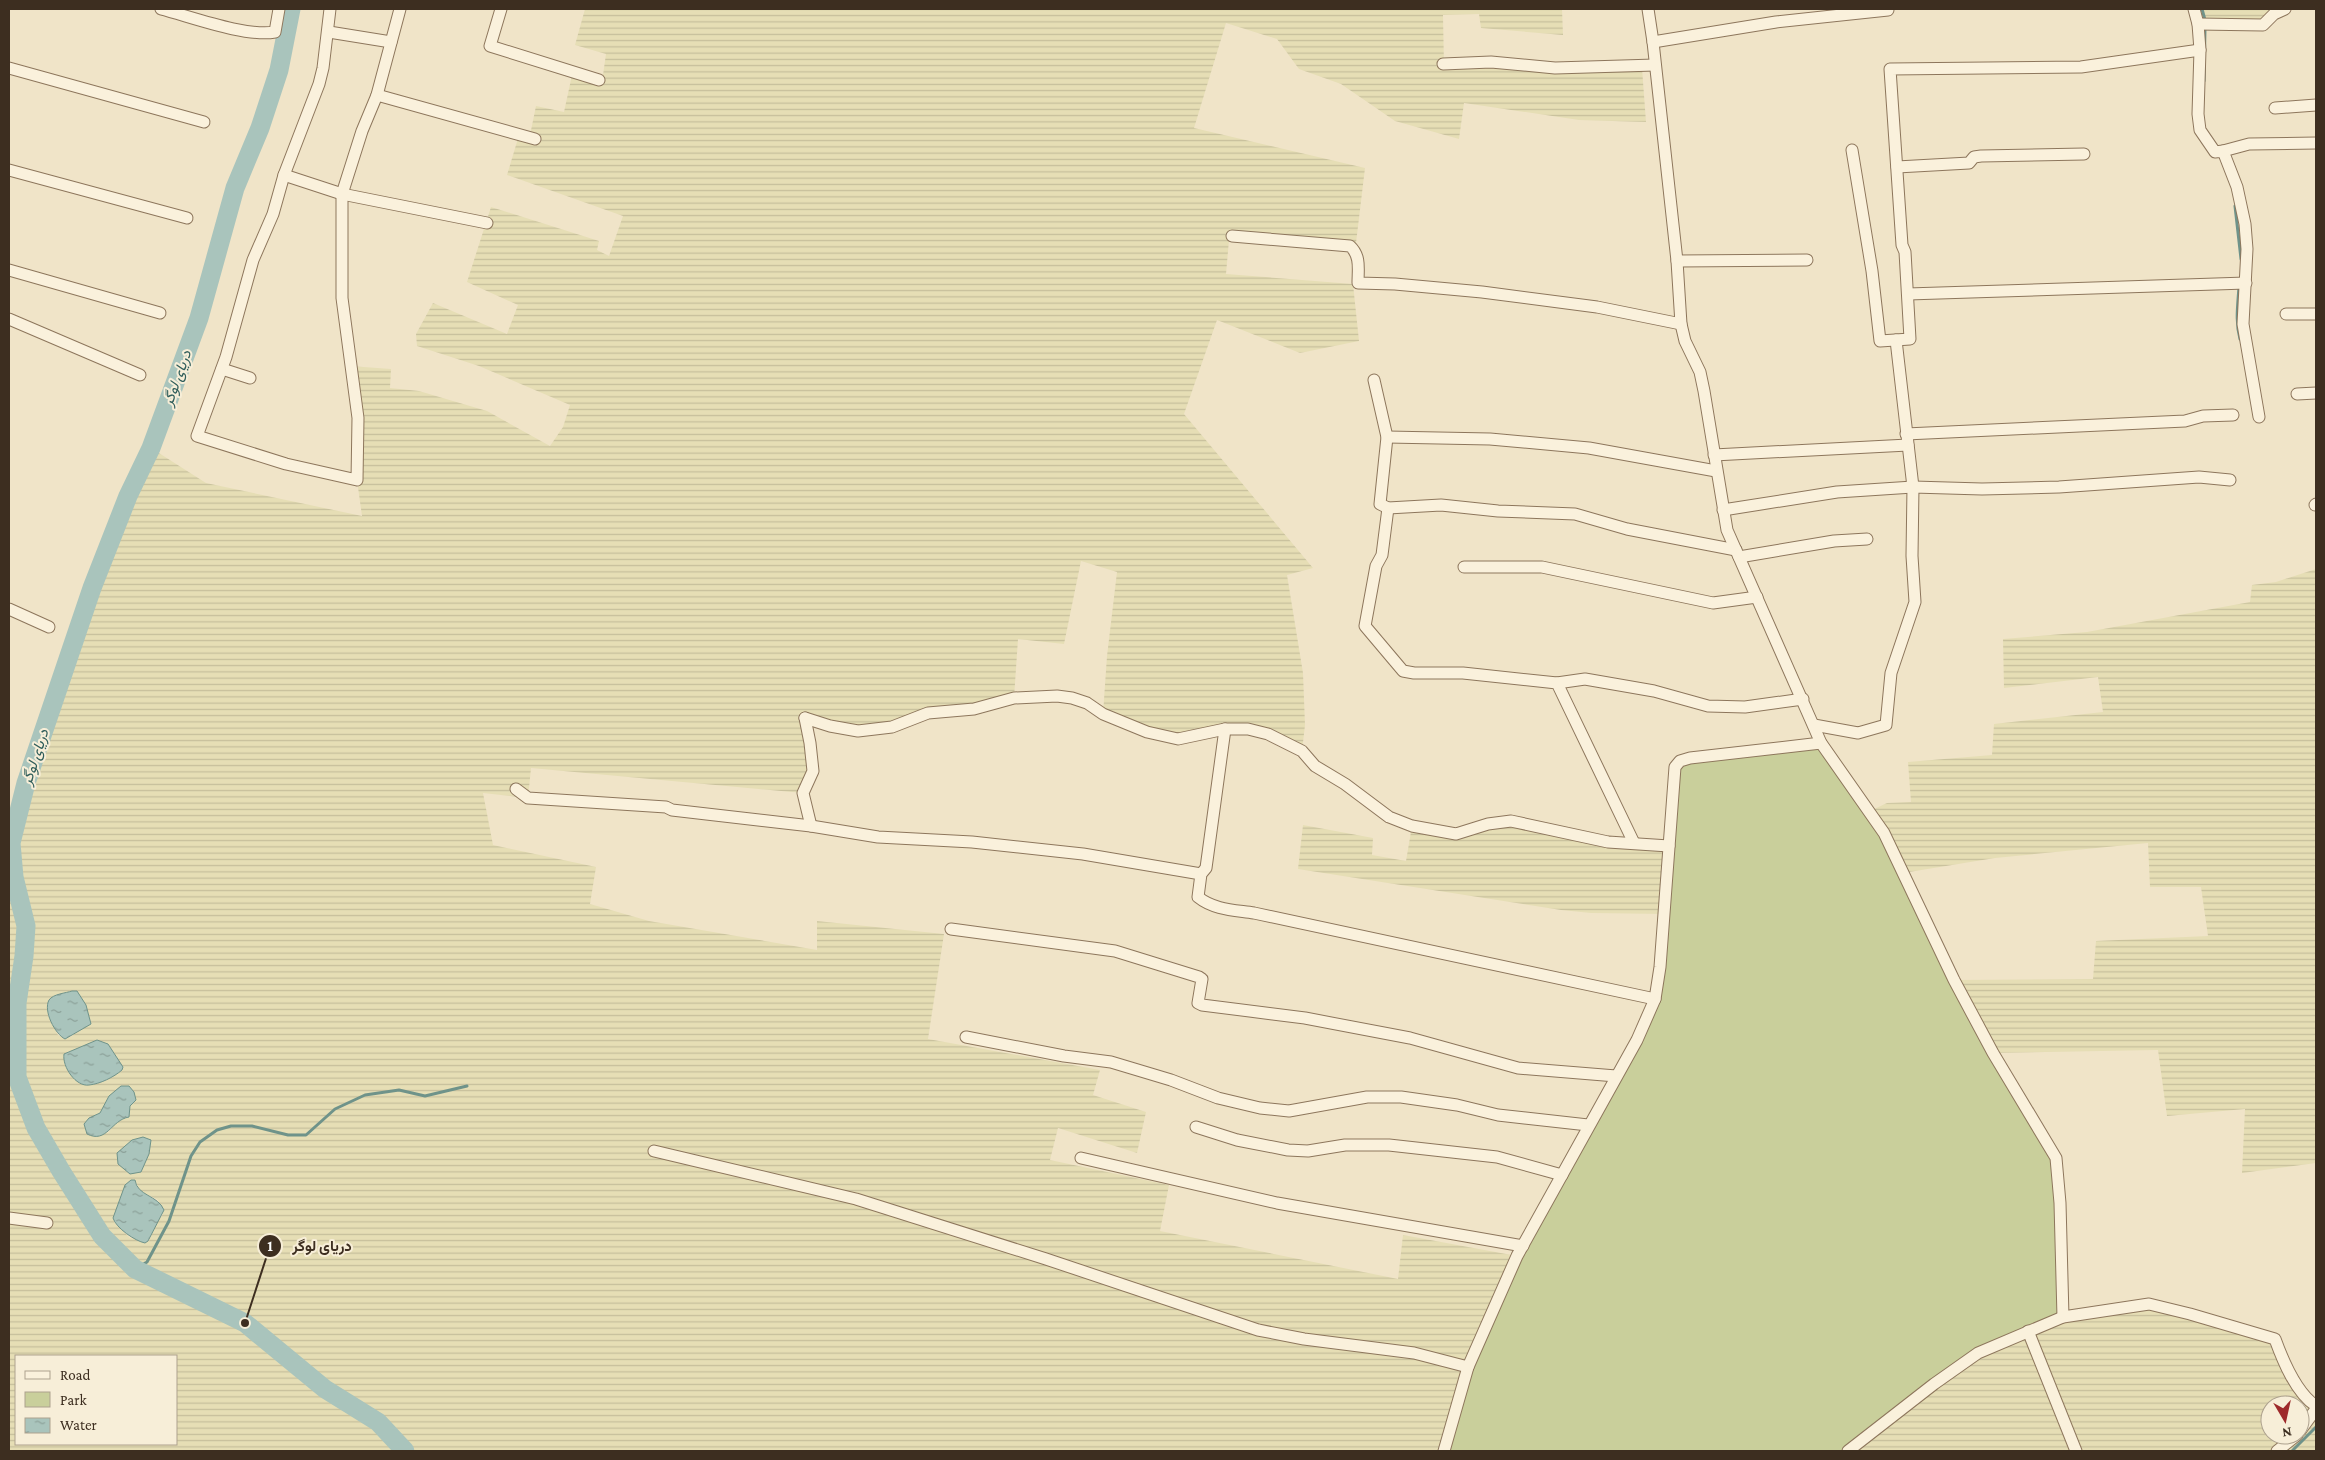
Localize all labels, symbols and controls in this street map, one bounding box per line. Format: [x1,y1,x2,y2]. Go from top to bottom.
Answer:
water label: دریای لوگر [159,347,196,409]
water label: دریای لوگر [18,726,53,788]
callout: دریای لوگر [257,1231,362,1261]
text: 1 [267,1238,273,1254]
text: دریای لوگر [291,1238,352,1255]
legend [15,1355,178,1445]
text: Road [60,1367,91,1383]
text: Park [60,1392,87,1408]
north arrow [2260,1395,2310,1445]
text: Water [60,1417,97,1433]
text: N [2281,1424,2293,1442]

